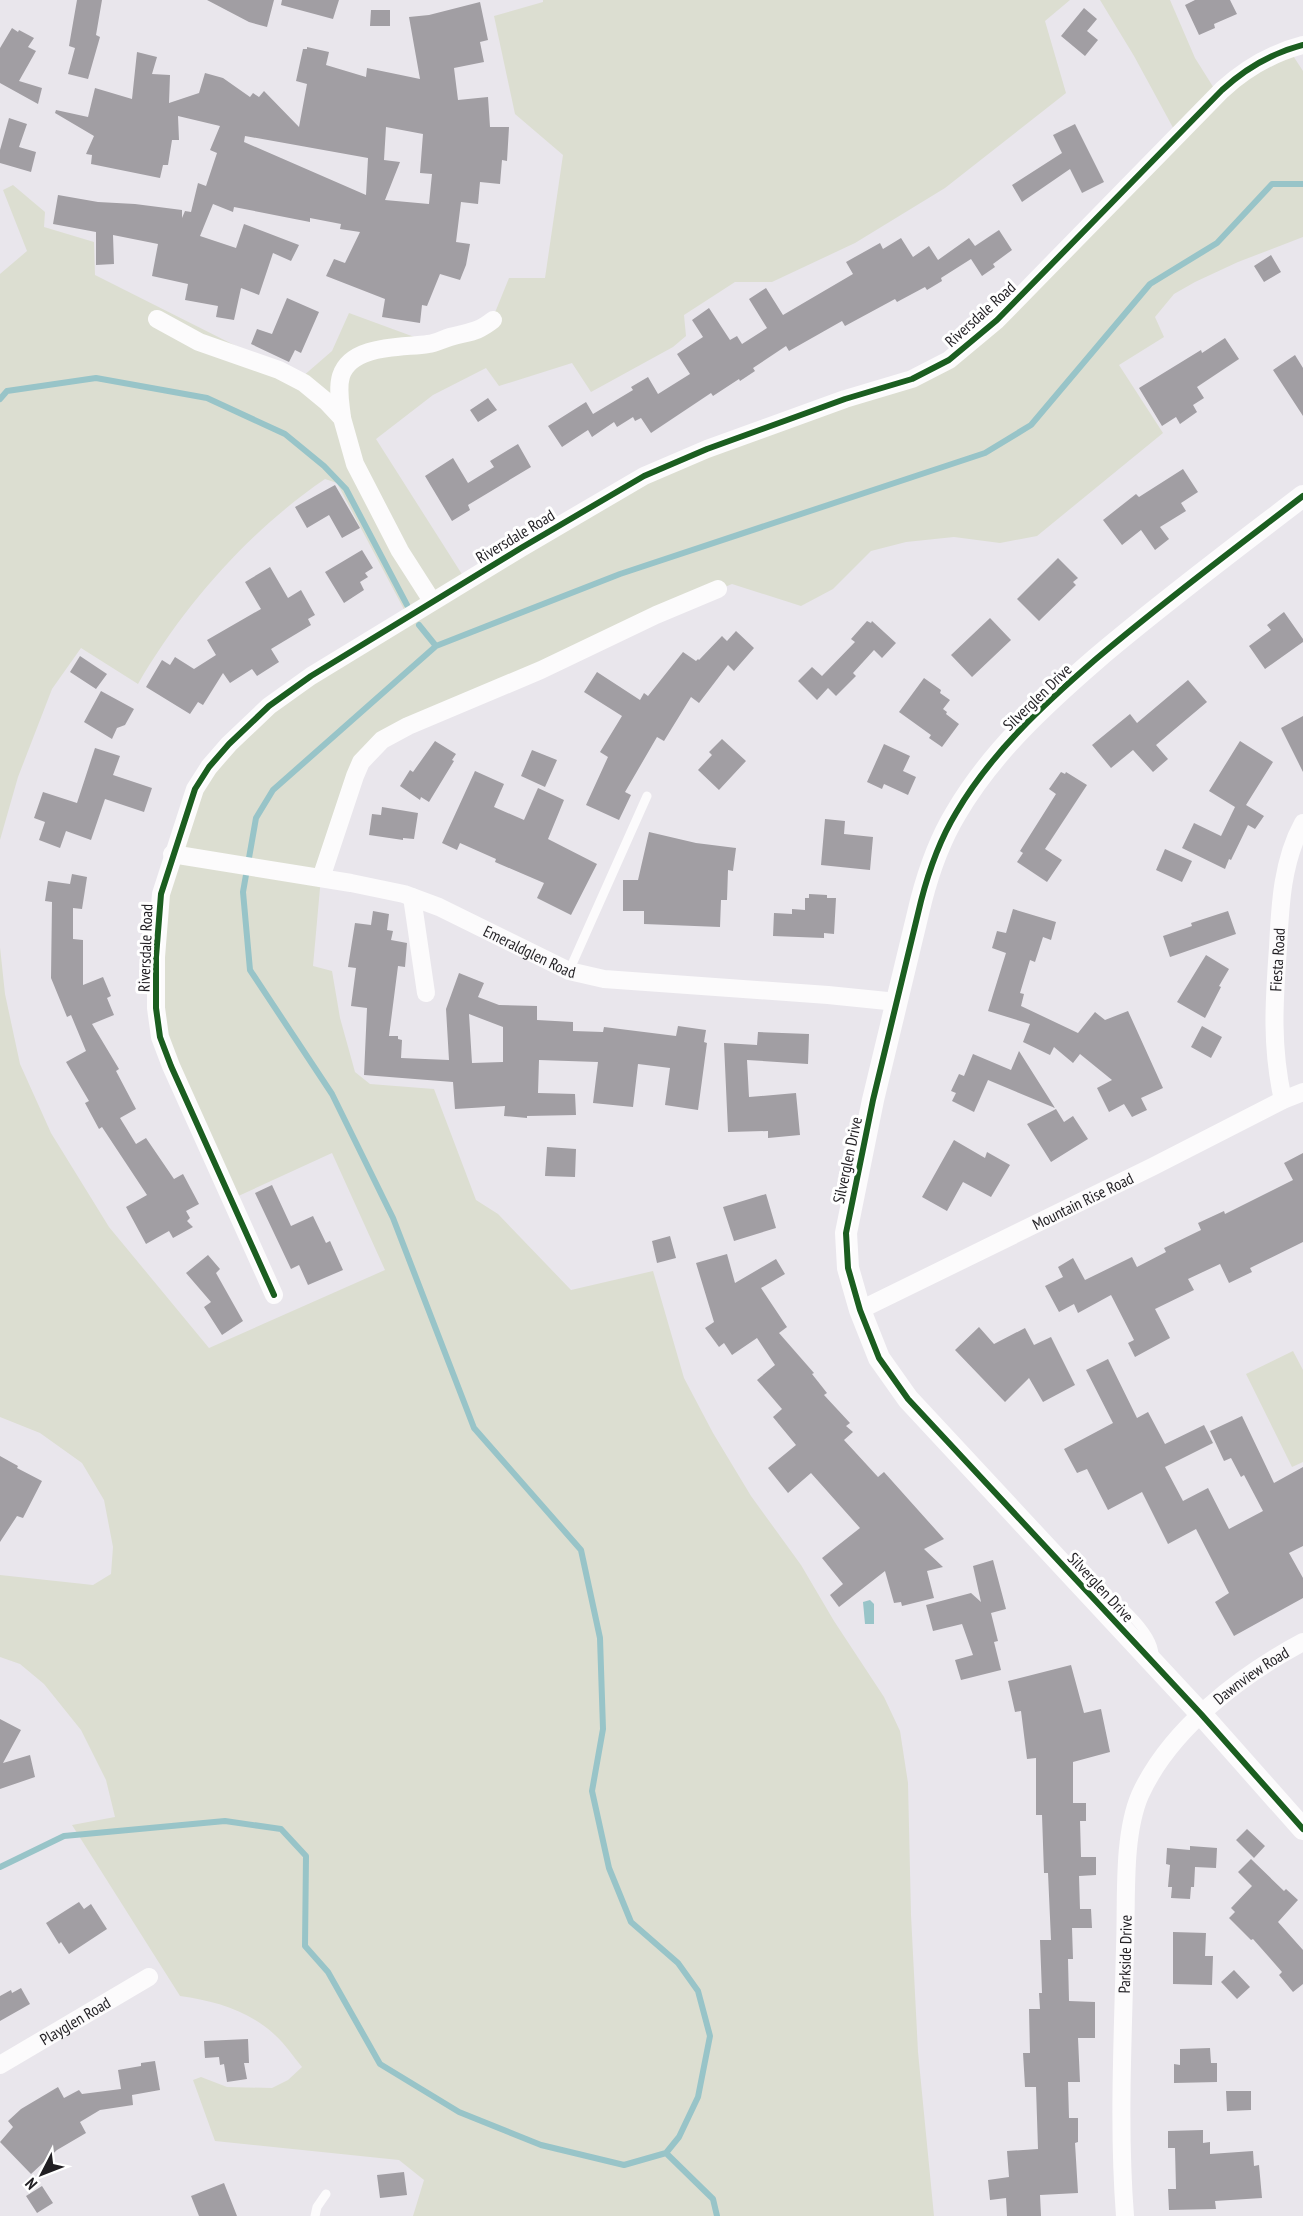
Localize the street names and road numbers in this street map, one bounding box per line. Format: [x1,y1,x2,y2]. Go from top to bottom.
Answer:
street label: Riversdale Road [941,277,1019,351]
street label: Riversdale Road [472,505,558,567]
street label: Silverglen Drive [998,659,1076,735]
street label: Riversdale Road [133,904,157,992]
street label: Emeraldglen Road [480,921,578,982]
street label: Fiesta Road [1265,927,1289,992]
street label: Silverglen Drive [828,1115,866,1205]
street label: Mountain Rise Road [1029,1168,1136,1234]
street label: Silverglen Drive [1064,1548,1138,1626]
street label: Dawnview Road [1209,1642,1292,1709]
street label: Parkside Drive [1114,1915,1136,1994]
street label: Playglen Road [36,1992,114,2049]

